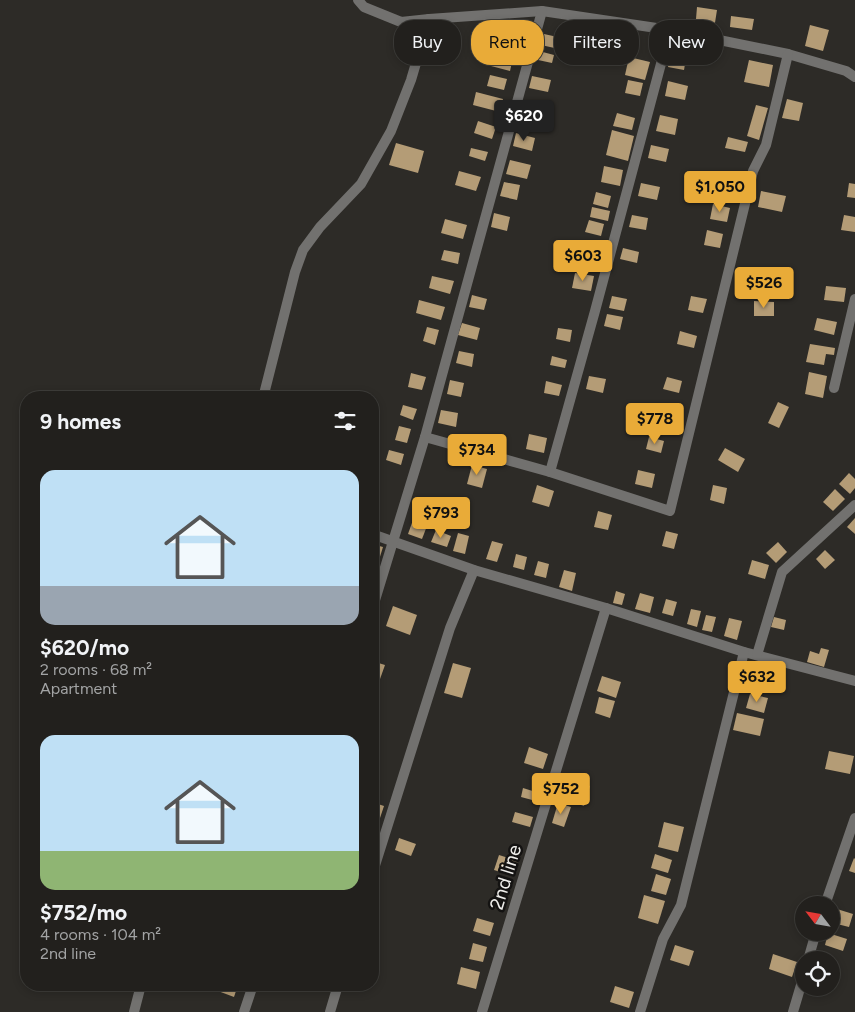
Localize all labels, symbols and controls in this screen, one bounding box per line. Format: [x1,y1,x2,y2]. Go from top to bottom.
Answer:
chip: Buy [394,20,461,65]
chip: Rent [471,20,544,65]
chip: Filters [554,20,639,65]
chip: New [649,20,723,65]
pin: $620 [494,100,554,142]
text: $620 [505,106,543,125]
pin: $1,050 [679,170,761,213]
text: $1,050 [695,177,745,196]
pin: $603 [553,240,613,282]
text: $603 [564,246,602,265]
pin: $526 [734,266,794,309]
text: $526 [746,273,782,292]
pin: $778 [625,402,685,445]
icon: filters [331,407,359,435]
text: 9 homes [40,409,121,434]
text: $778 [637,409,673,428]
pin: $734 [447,434,507,476]
text: $734 [459,440,495,459]
pin: $793 [411,496,471,539]
icon: home [155,502,245,592]
text: $793 [423,503,459,522]
text: $620/mo [40,635,129,660]
text: 2 rooms · 68 m² [40,660,152,679]
pin: $632 [727,660,787,703]
text: $632 [739,667,775,686]
text: Apartment [40,679,117,698]
icon: home [155,767,245,857]
pin: $752 [531,772,591,815]
text: $752 [543,779,579,798]
street label: 2nd line [485,842,526,912]
north arrow [795,896,840,941]
map controls [795,896,840,996]
text: $752/mo [40,900,127,925]
text: 4 rooms · 104 m² [40,925,161,944]
text: 2nd line [40,944,96,963]
button: locate [795,951,840,996]

